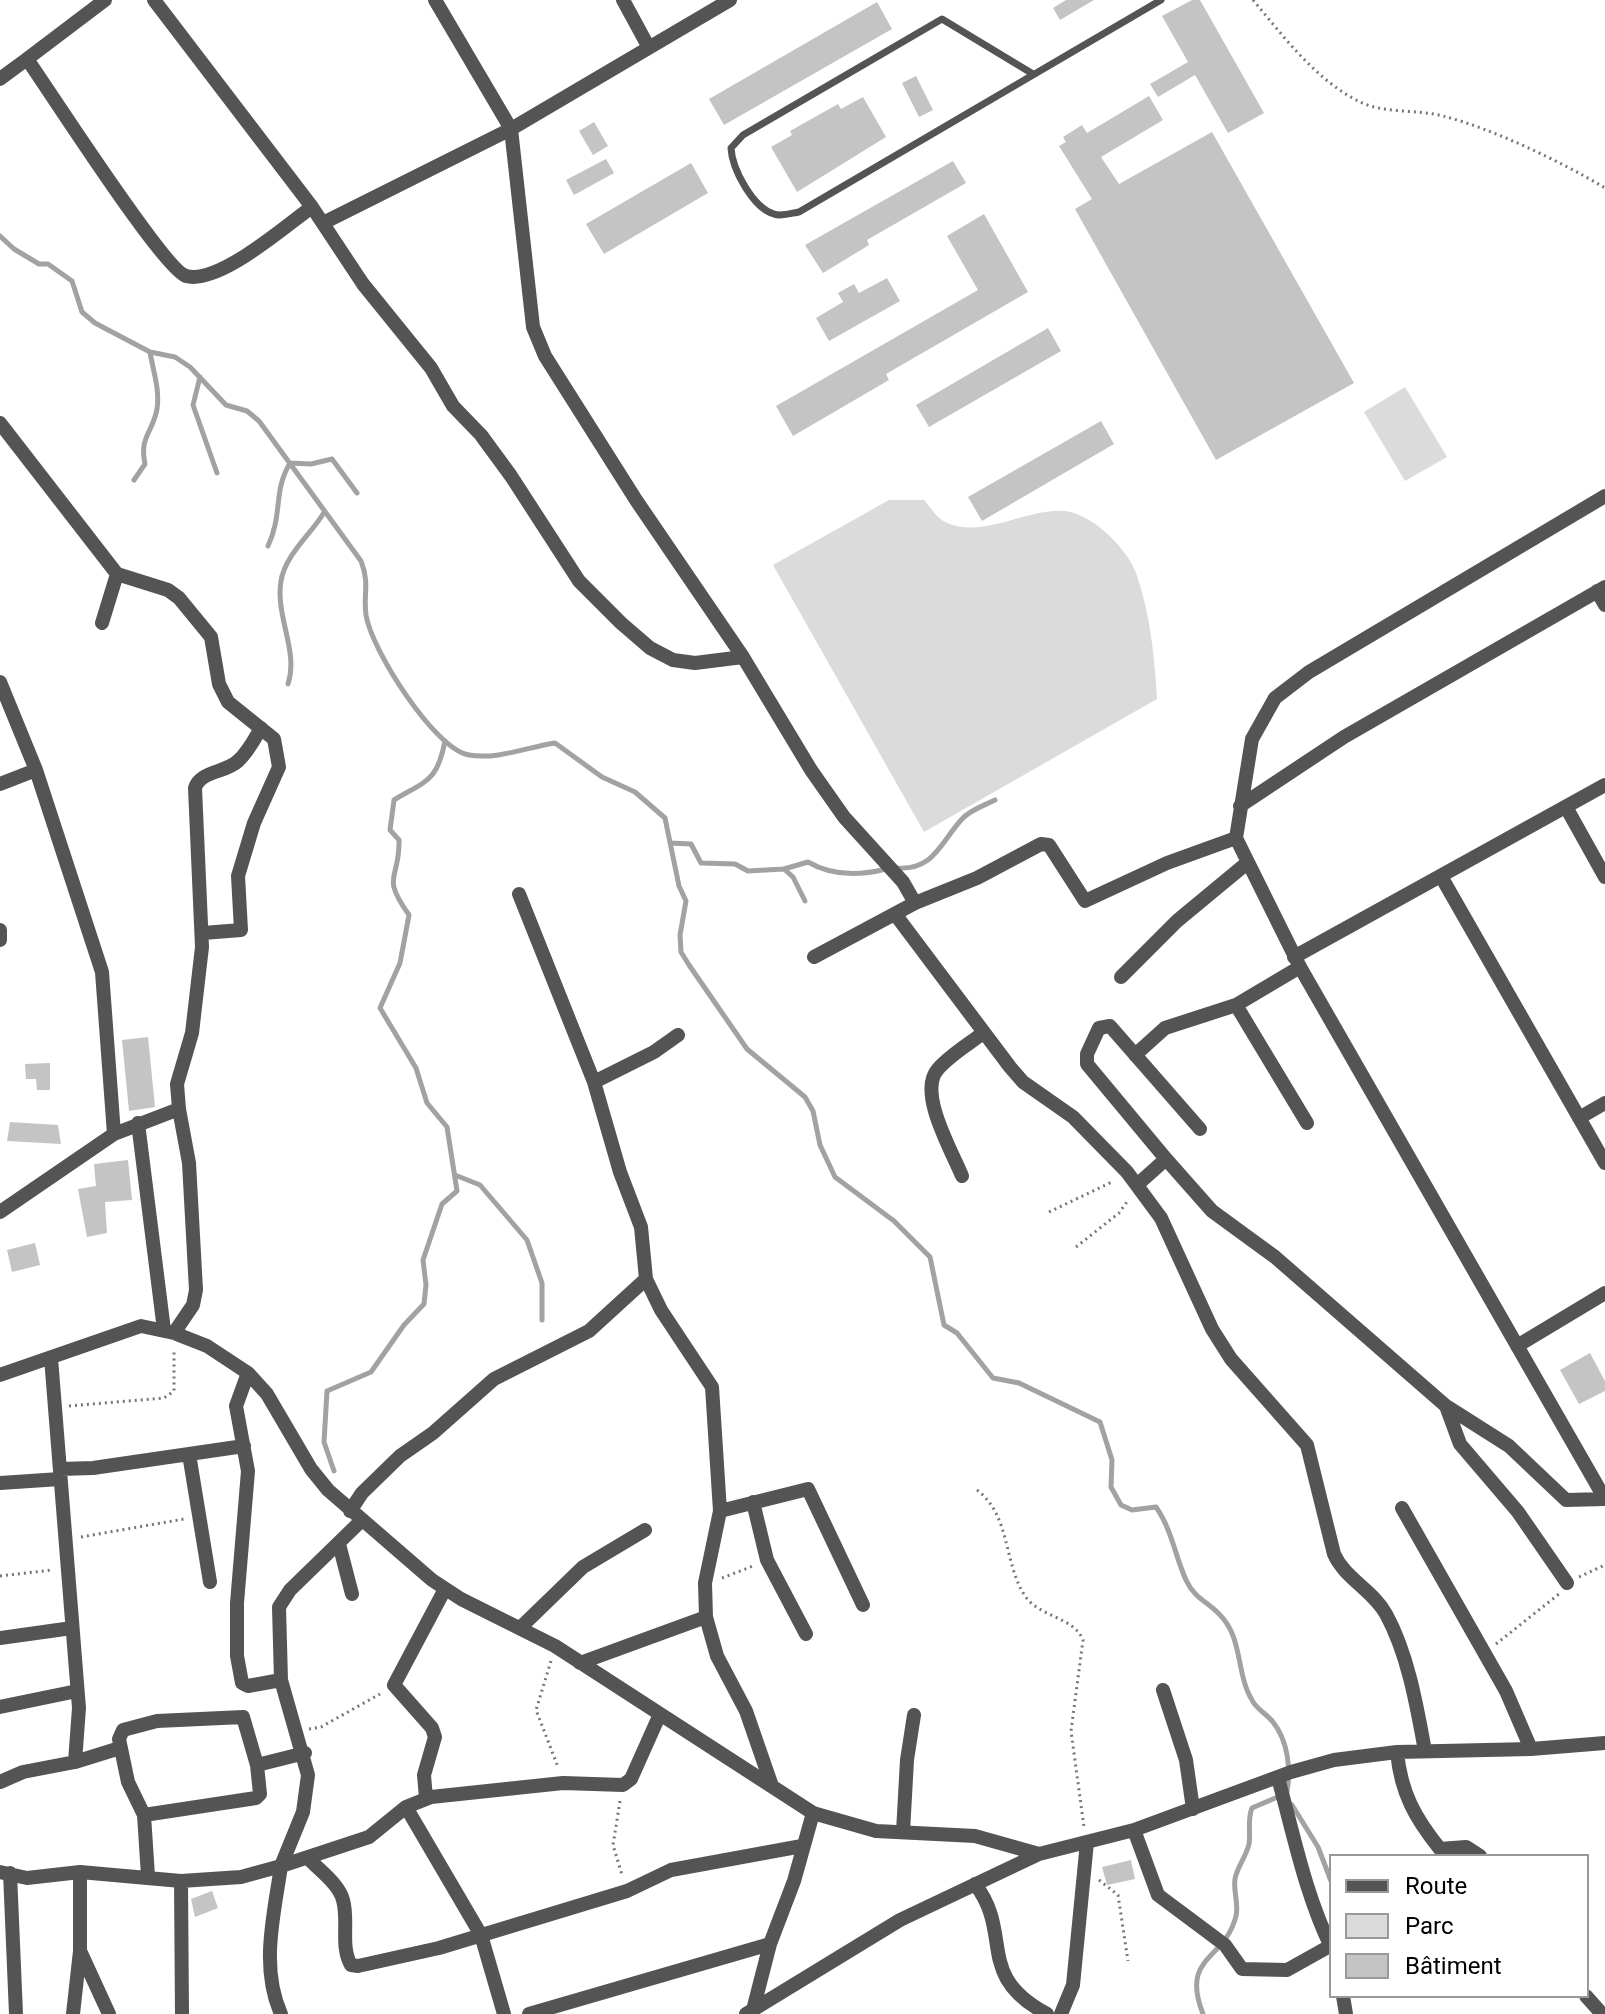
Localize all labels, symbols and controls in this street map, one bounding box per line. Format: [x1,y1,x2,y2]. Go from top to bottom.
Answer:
legend [1329,1854,1589,1998]
text: Route [1405,1872,1467,1900]
text: Parc [1405,1912,1454,1940]
text: Bâtiment [1405,1952,1502,1980]

